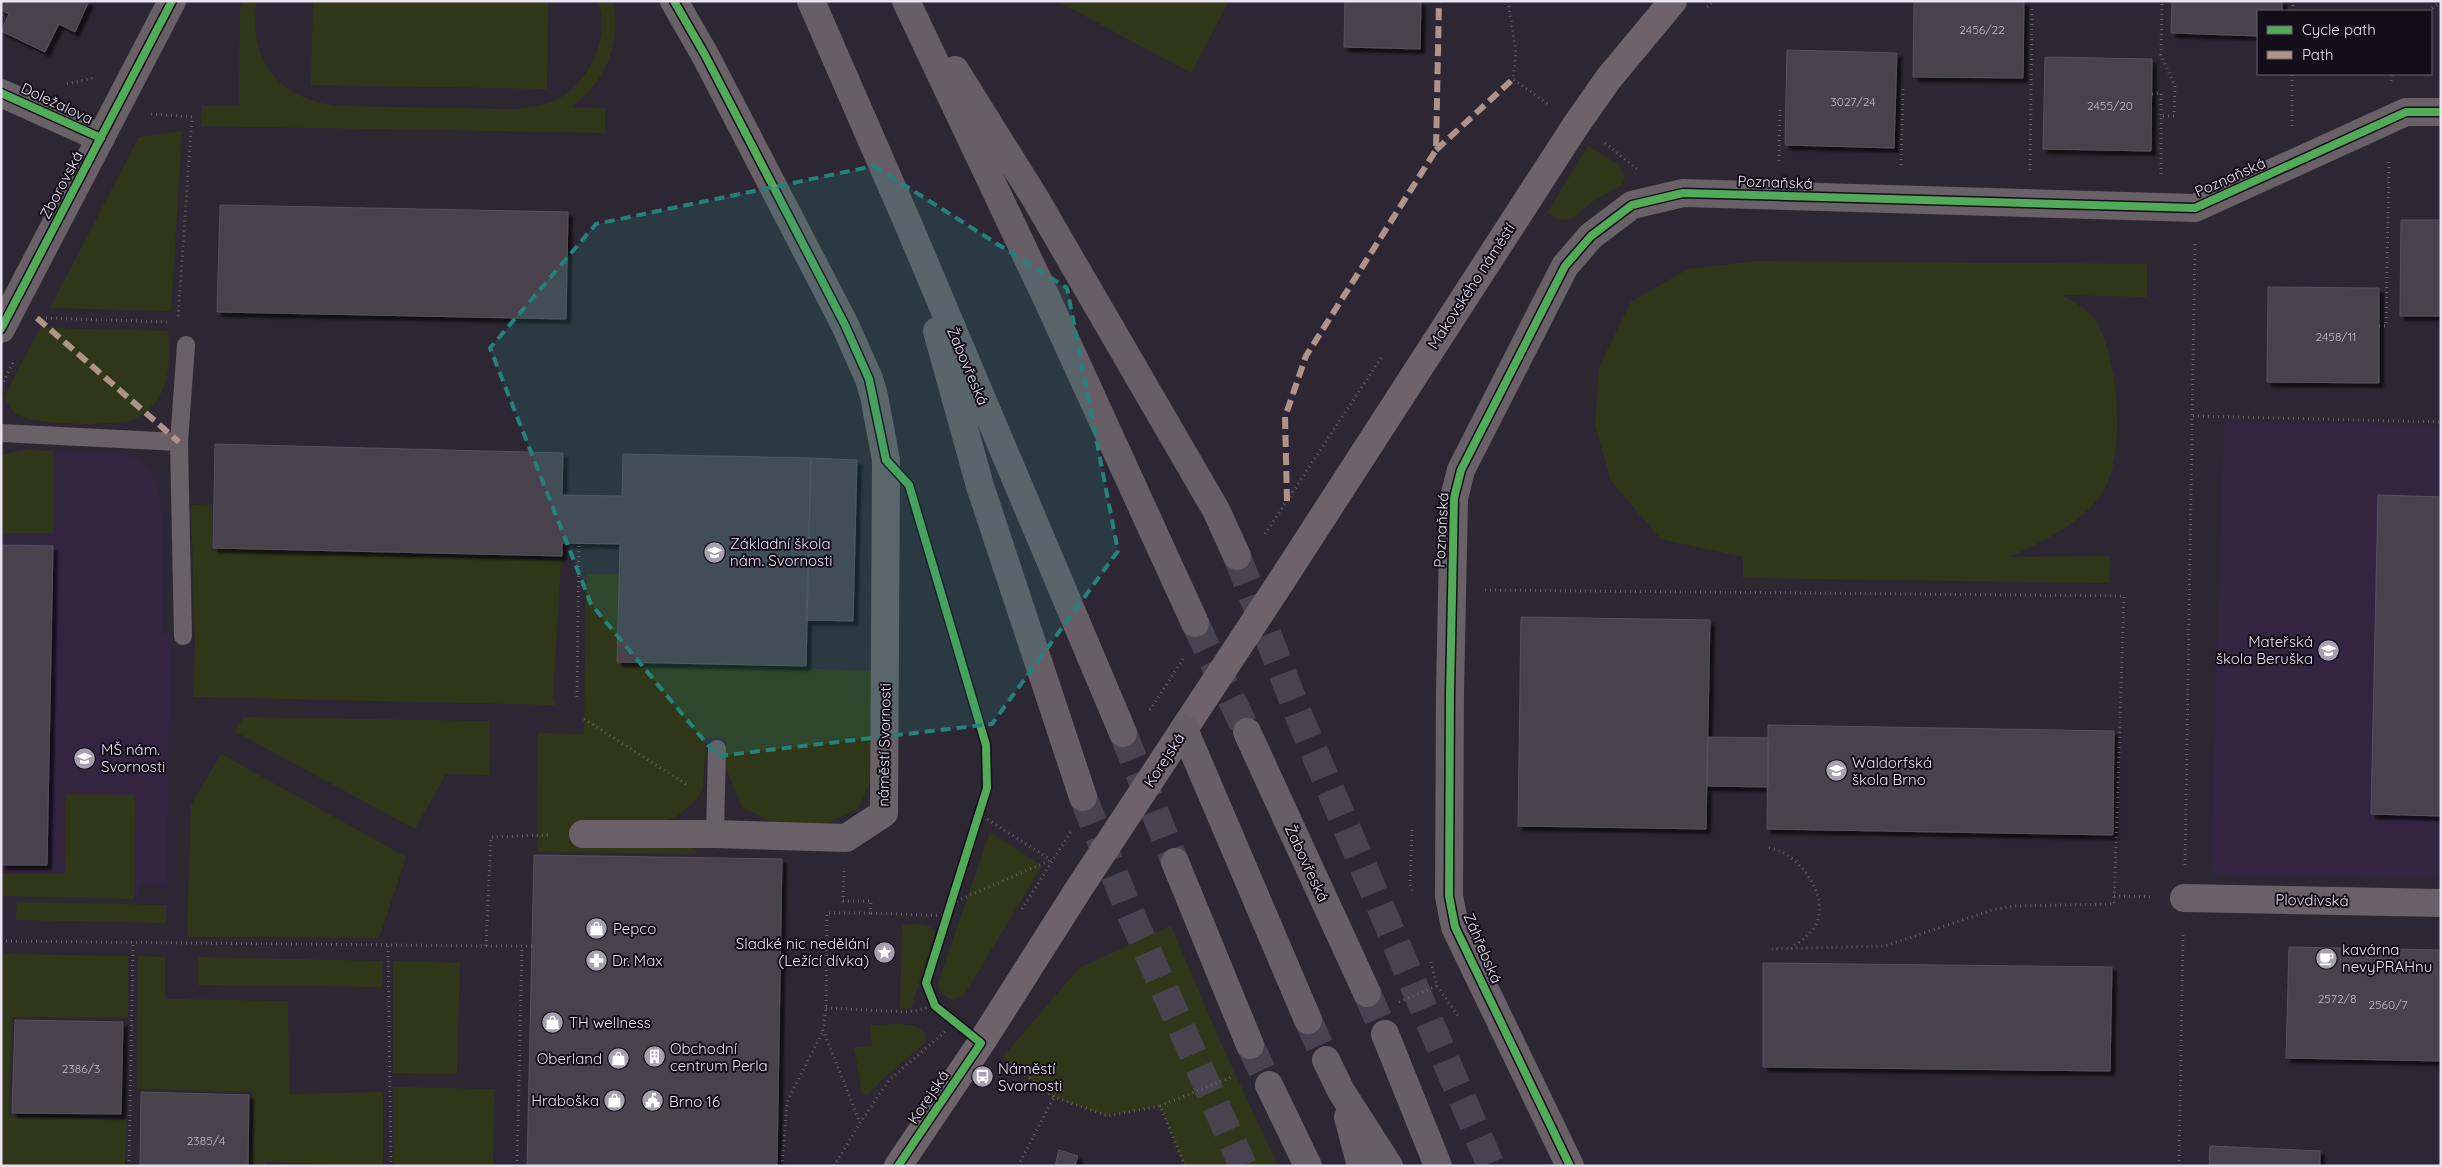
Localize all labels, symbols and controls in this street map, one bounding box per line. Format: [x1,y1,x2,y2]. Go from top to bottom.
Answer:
legend [2257,10,2432,75]
text: Cycle path [2302,20,2376,39]
house number: 2456/22 [1959,22,2005,37]
text: Path [2302,45,2334,64]
street label: Doležalova [18,78,96,128]
house number: 3027/24 [1830,94,1876,109]
house number: 2455/20 [2087,98,2133,113]
street label: Zborovská [35,148,87,222]
street label: Poznaňská [2192,153,2268,201]
street label: Poznaňská [1737,171,1813,193]
street label: Makovského náměstí [1423,219,1519,352]
street label: Žabovřeská [943,324,993,408]
house number: 2458/11 [2315,329,2357,344]
street label: Poznaňská [1430,492,1452,568]
place label: Základní škola nám. Svornosti [730,534,832,570]
school or university icon: Základní škola nám. Svornosti [702,540,726,564]
place label: Mateřská škola Beruška [2216,632,2313,668]
school or university icon: Mateřská škola Beruška [2317,638,2341,662]
street label: náměstí Svornosti [873,683,895,807]
street label: Korejská [1139,729,1189,791]
place label: MŠ nám. Svornosti [101,740,165,776]
school or university icon: MŠ nám. Svornosti [73,746,97,770]
place label: Waldorfská škola Brno [1852,753,1932,789]
school or university icon: Waldorfská škola Brno [1824,759,1848,783]
street label: Žabovřeská [1281,821,1333,905]
street label: Plovdivská [2275,890,2349,910]
street label: Záhřebská [1460,910,1506,986]
shop icon: Pepco [585,916,609,940]
place label: Pepco [613,919,656,938]
place label: Sladké nic nedělání (Ležící dívka) [736,934,870,970]
place icon: Sladké nic nedělání (Ležící dívka) [873,940,897,964]
place label: kavárna nevyPRAHnu [2342,940,2432,976]
cafe icon: kavárna nevyPRAHnu [2314,946,2338,970]
pharmacy icon: Dr. Max [584,948,608,972]
place label: Dr. Max [612,951,663,970]
house number: 2572/8 [2318,991,2356,1006]
house number: 2560/7 [2368,997,2408,1012]
shop icon: TH wellness [541,1010,565,1034]
place label: TH wellness [569,1013,651,1032]
place label: Obchodní centrum Perla [670,1039,768,1075]
building icon: Obchodní centrum Perla [642,1045,666,1069]
shop icon: Oberland [606,1046,630,1070]
place label: Oberland [537,1049,602,1068]
place label: Náměstí Svornosti [998,1059,1062,1095]
house number: 2386/3 [62,1061,100,1076]
bus stop icon: Náměstí Svornosti [970,1065,994,1089]
street label: Korejská [903,1066,953,1128]
shop icon: Hraboška [603,1088,627,1112]
public building icon: Brno 16 [641,1089,665,1113]
place label: Hraboška [531,1091,599,1110]
place label: Brno 16 [669,1092,720,1111]
house number: 2385/4 [187,1133,225,1148]

